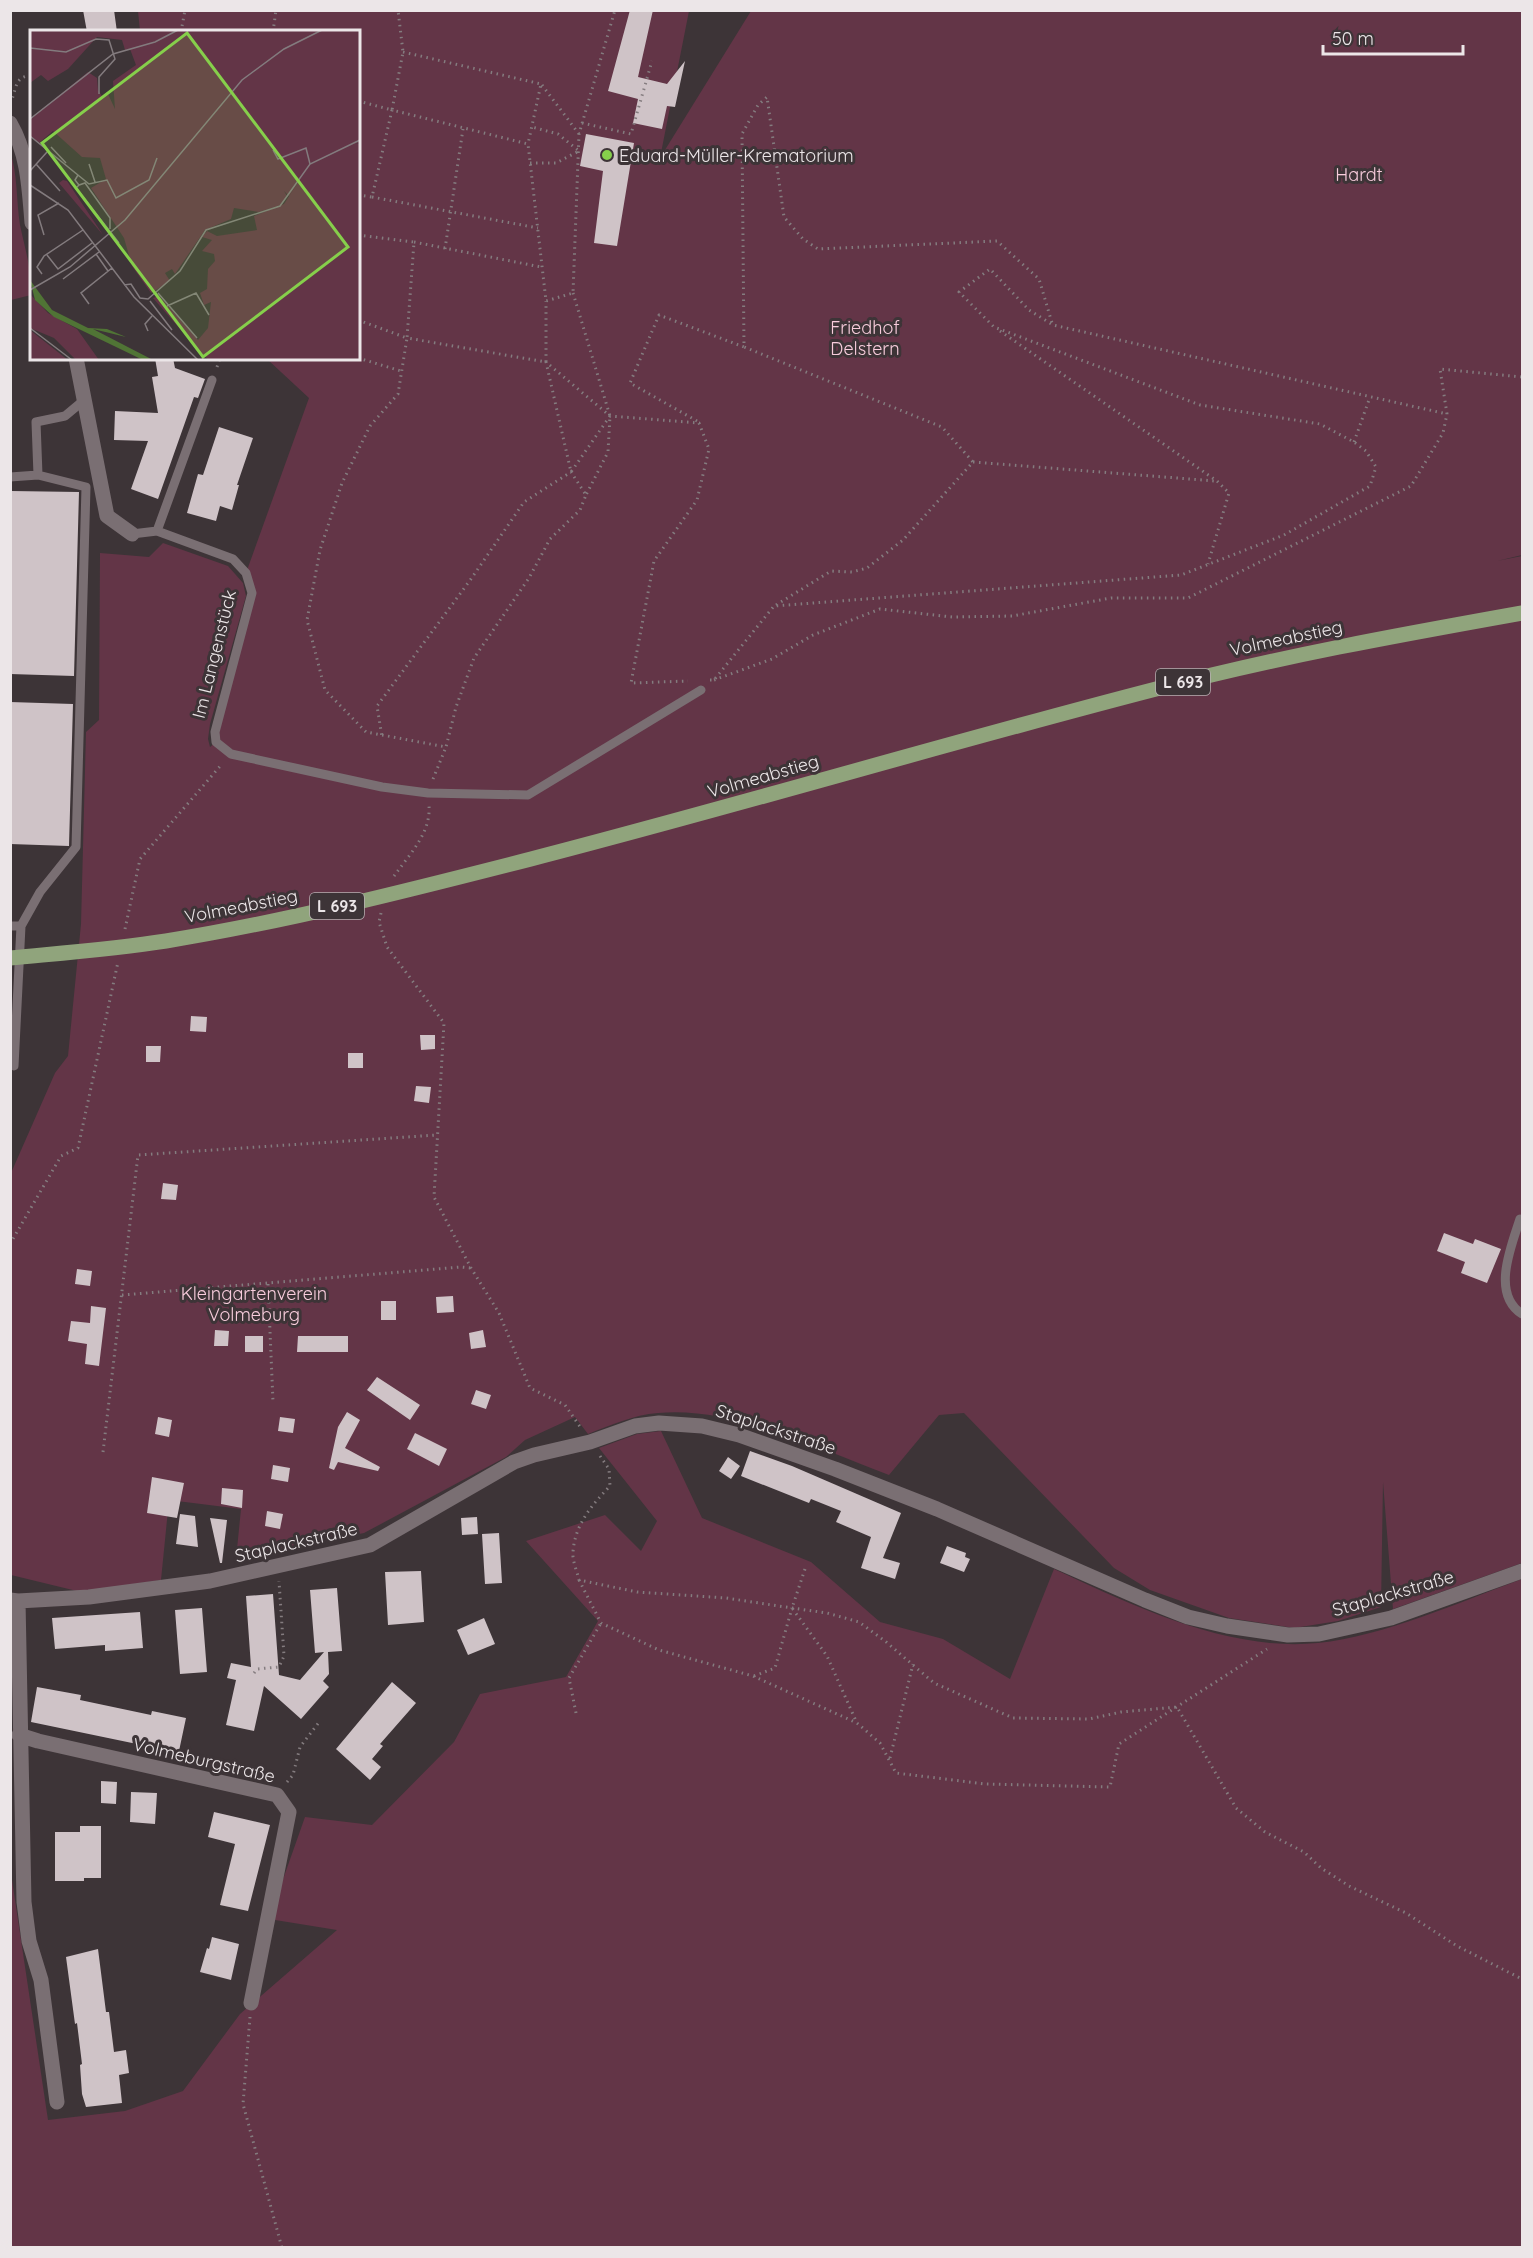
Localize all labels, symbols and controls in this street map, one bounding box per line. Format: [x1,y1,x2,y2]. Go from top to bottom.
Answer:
scale bar [1323,18,1462,56]
text: 50 m [1332,27,1374,50]
inset map [30,30,360,360]
place label: Eduard-Müller-Krematorium [619,144,854,167]
marker: Eduard-Müller-Krematorium [600,148,614,162]
park label: Hardt [1335,163,1383,186]
park label: Friedhof Delstern [830,316,900,360]
street label: Im Langenstück [187,587,241,721]
street label: Volmeabstieg [1227,615,1345,661]
road number: L 693 [1156,669,1210,695]
street label: Volmeabstieg [705,749,821,803]
street label: Volmeabstieg [182,884,300,928]
road number: L 693 [310,893,364,919]
park label: Kleingartenverein Volmeburg [181,1282,327,1326]
street label: Staplackstraße [713,1399,839,1459]
street label: Staplackstraße [232,1517,360,1567]
street label: Staplackstraße [1330,1565,1456,1621]
street label: Volmeburgstraße [131,1732,277,1788]

